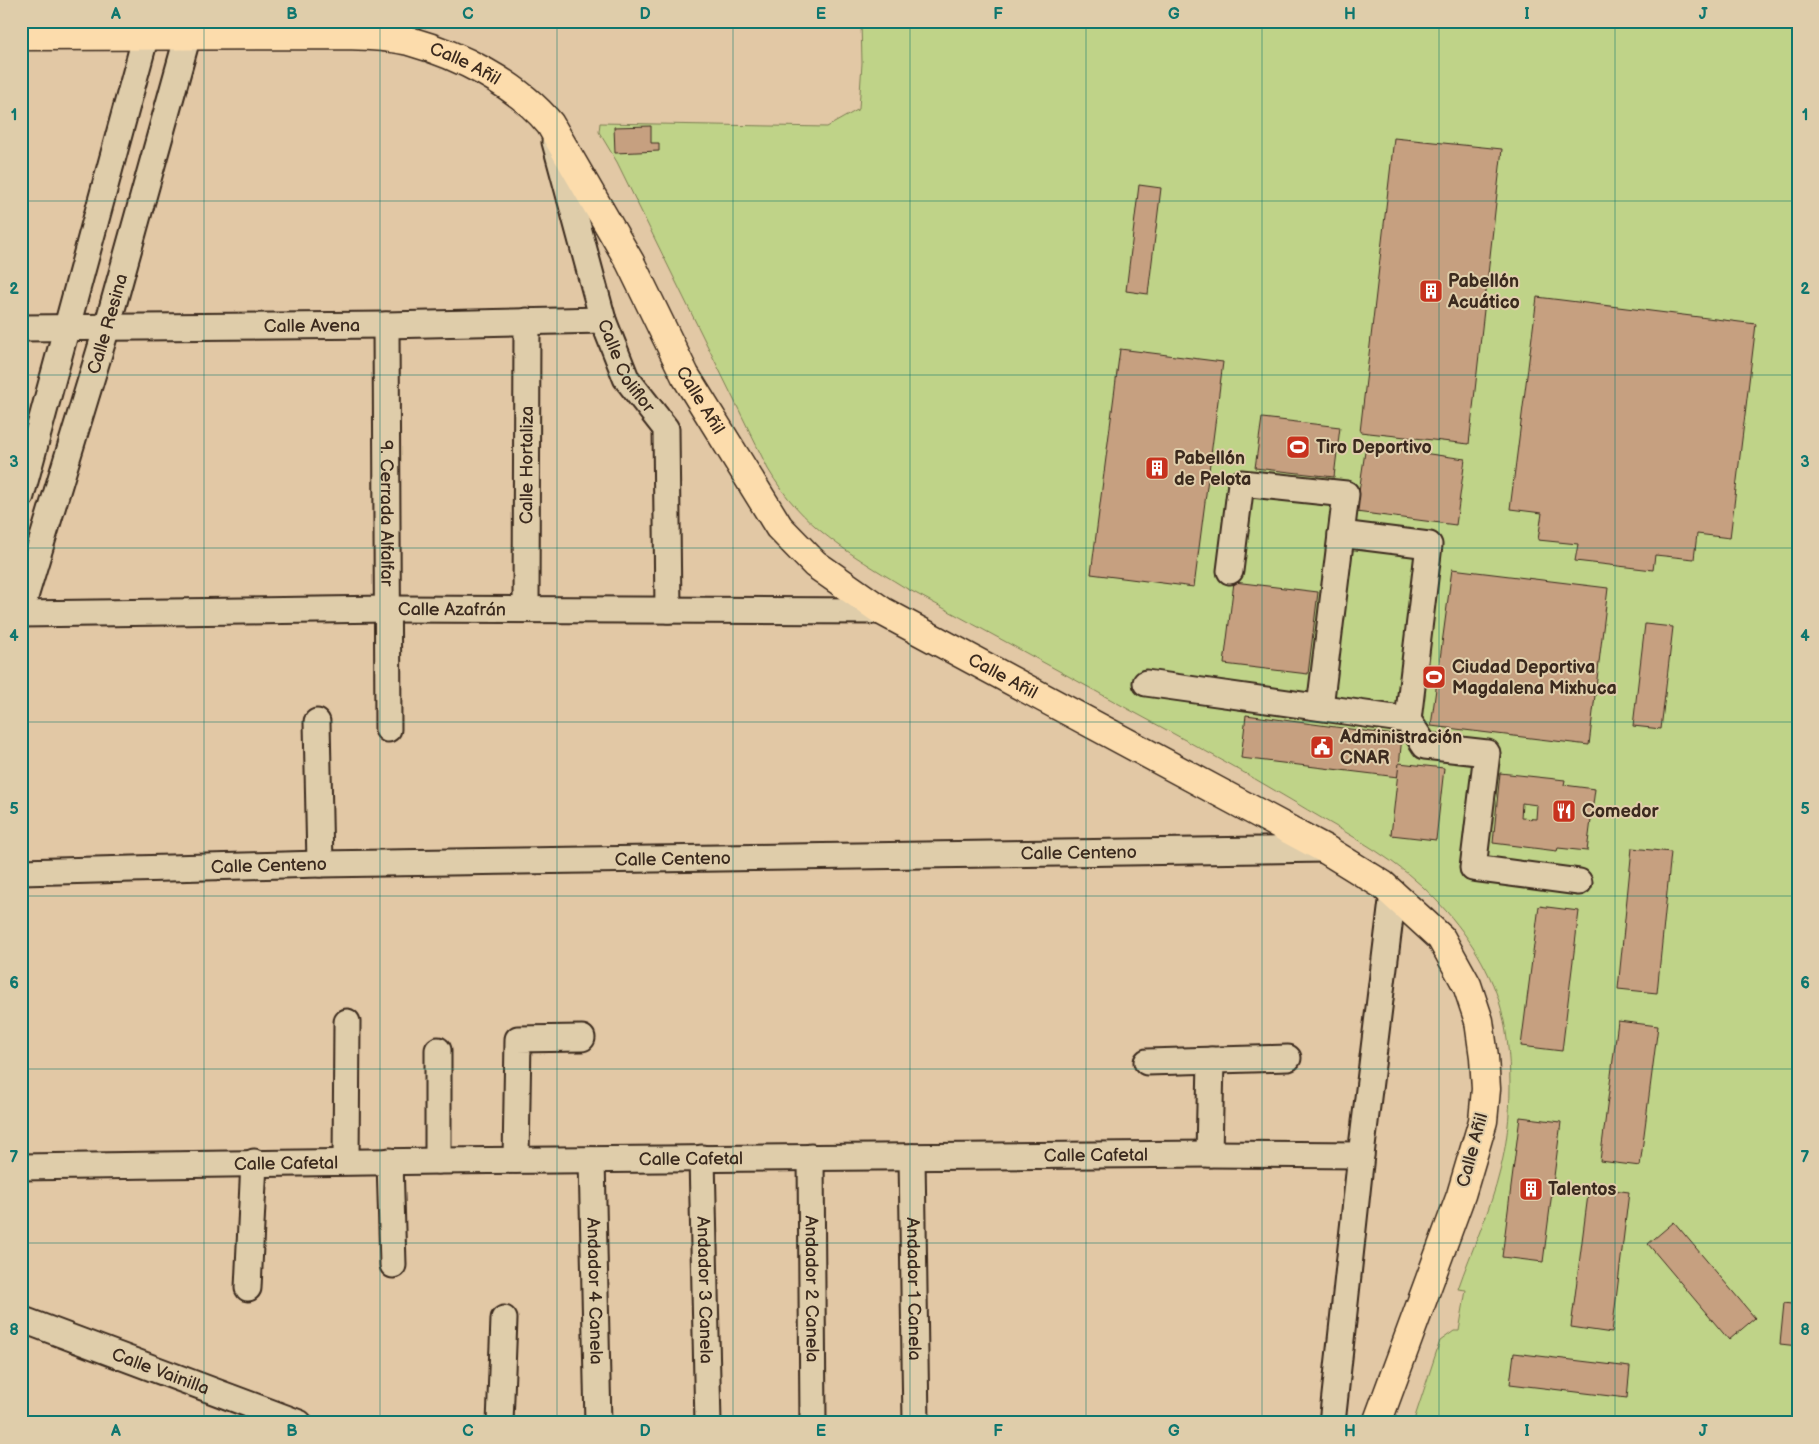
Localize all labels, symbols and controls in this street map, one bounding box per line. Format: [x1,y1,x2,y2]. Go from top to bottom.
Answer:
text: A [110,5,121,24]
text: B [286,5,298,24]
text: C [462,5,474,24]
text: D [639,5,651,24]
text: E [816,5,826,24]
text: F [993,5,1003,24]
text: G [1168,5,1180,24]
text: H [1344,5,1356,24]
text: I [1524,5,1530,24]
text: J [1699,5,1708,24]
street label: Calle Añil [427,38,504,90]
text: 1 [11,106,17,125]
text: 1 [1802,106,1808,125]
street label: Calle Resina [83,271,132,377]
place label: Pabellón Acuático [1447,271,1520,313]
building icon: Pabellón Acuático [1418,278,1444,304]
text: 2 [9,280,19,299]
text: 2 [1800,280,1810,299]
street label: Calle Avena [264,315,360,337]
street label: Calle Coliflor [593,316,659,417]
street label: Calle Añil [671,363,729,438]
street label: Calle Hortaliza [516,406,538,524]
sports icon: Tiro Deportivo [1285,434,1311,460]
place label: Tiro Deportivo [1316,437,1432,458]
street label: 9. Cerrada Alfalfar [376,440,397,587]
place label: Pabellón de Pelota [1174,448,1251,490]
text: 3 [9,453,19,472]
text: 3 [1800,453,1810,472]
building icon: Pabellón de Pelota [1144,455,1170,481]
street label: Calle Azafrán [398,599,506,620]
text: 4 [9,627,19,646]
text: 4 [1800,627,1810,646]
street label: Calle Añil [964,649,1041,704]
place label: Ciudad Deportiva Magdalena Mixhuca [1452,657,1617,699]
sports icon: Ciudad Deportiva Magdalena Mixhuca [1421,664,1447,690]
place label: Administración CNAR [1339,727,1462,769]
public building icon: Administración CNAR [1309,734,1335,760]
restaurant icon: Comedor [1551,798,1577,824]
text: 5 [9,800,19,819]
text: 5 [1800,800,1810,819]
place label: Comedor [1582,801,1660,822]
street label: Calle Centeno [1021,842,1137,865]
street label: Calle Centeno [615,848,731,871]
street label: Calle Centeno [211,854,327,878]
text: 6 [9,974,19,993]
text: 6 [1800,974,1810,993]
street label: Calle Añil [1453,1111,1492,1189]
street label: Calle Cafetal [1044,1145,1148,1166]
text: 7 [10,1148,19,1167]
street label: Calle Cafetal [639,1148,743,1170]
text: 7 [1801,1148,1810,1167]
street label: Calle Cafetal [234,1152,338,1175]
building icon: Talentos [1518,1176,1544,1202]
place label: Talentos [1548,1179,1617,1200]
street label: Andador 2 Canela [800,1215,823,1363]
street label: Andador 3 Canela [692,1216,717,1364]
street label: Andador 4 Canela [582,1217,607,1365]
street label: Andador 1 Canela [902,1217,925,1361]
text: 8 [9,1321,19,1340]
text: 8 [1800,1321,1810,1340]
street label: Calle Vainilla [109,1344,212,1399]
text: A [110,1422,121,1441]
text: B [286,1422,298,1441]
text: C [462,1422,474,1441]
text: D [639,1422,651,1441]
text: E [816,1422,826,1441]
text: F [993,1422,1003,1441]
text: G [1168,1422,1180,1441]
text: H [1344,1422,1356,1441]
text: I [1524,1422,1530,1441]
text: J [1699,1422,1708,1441]

